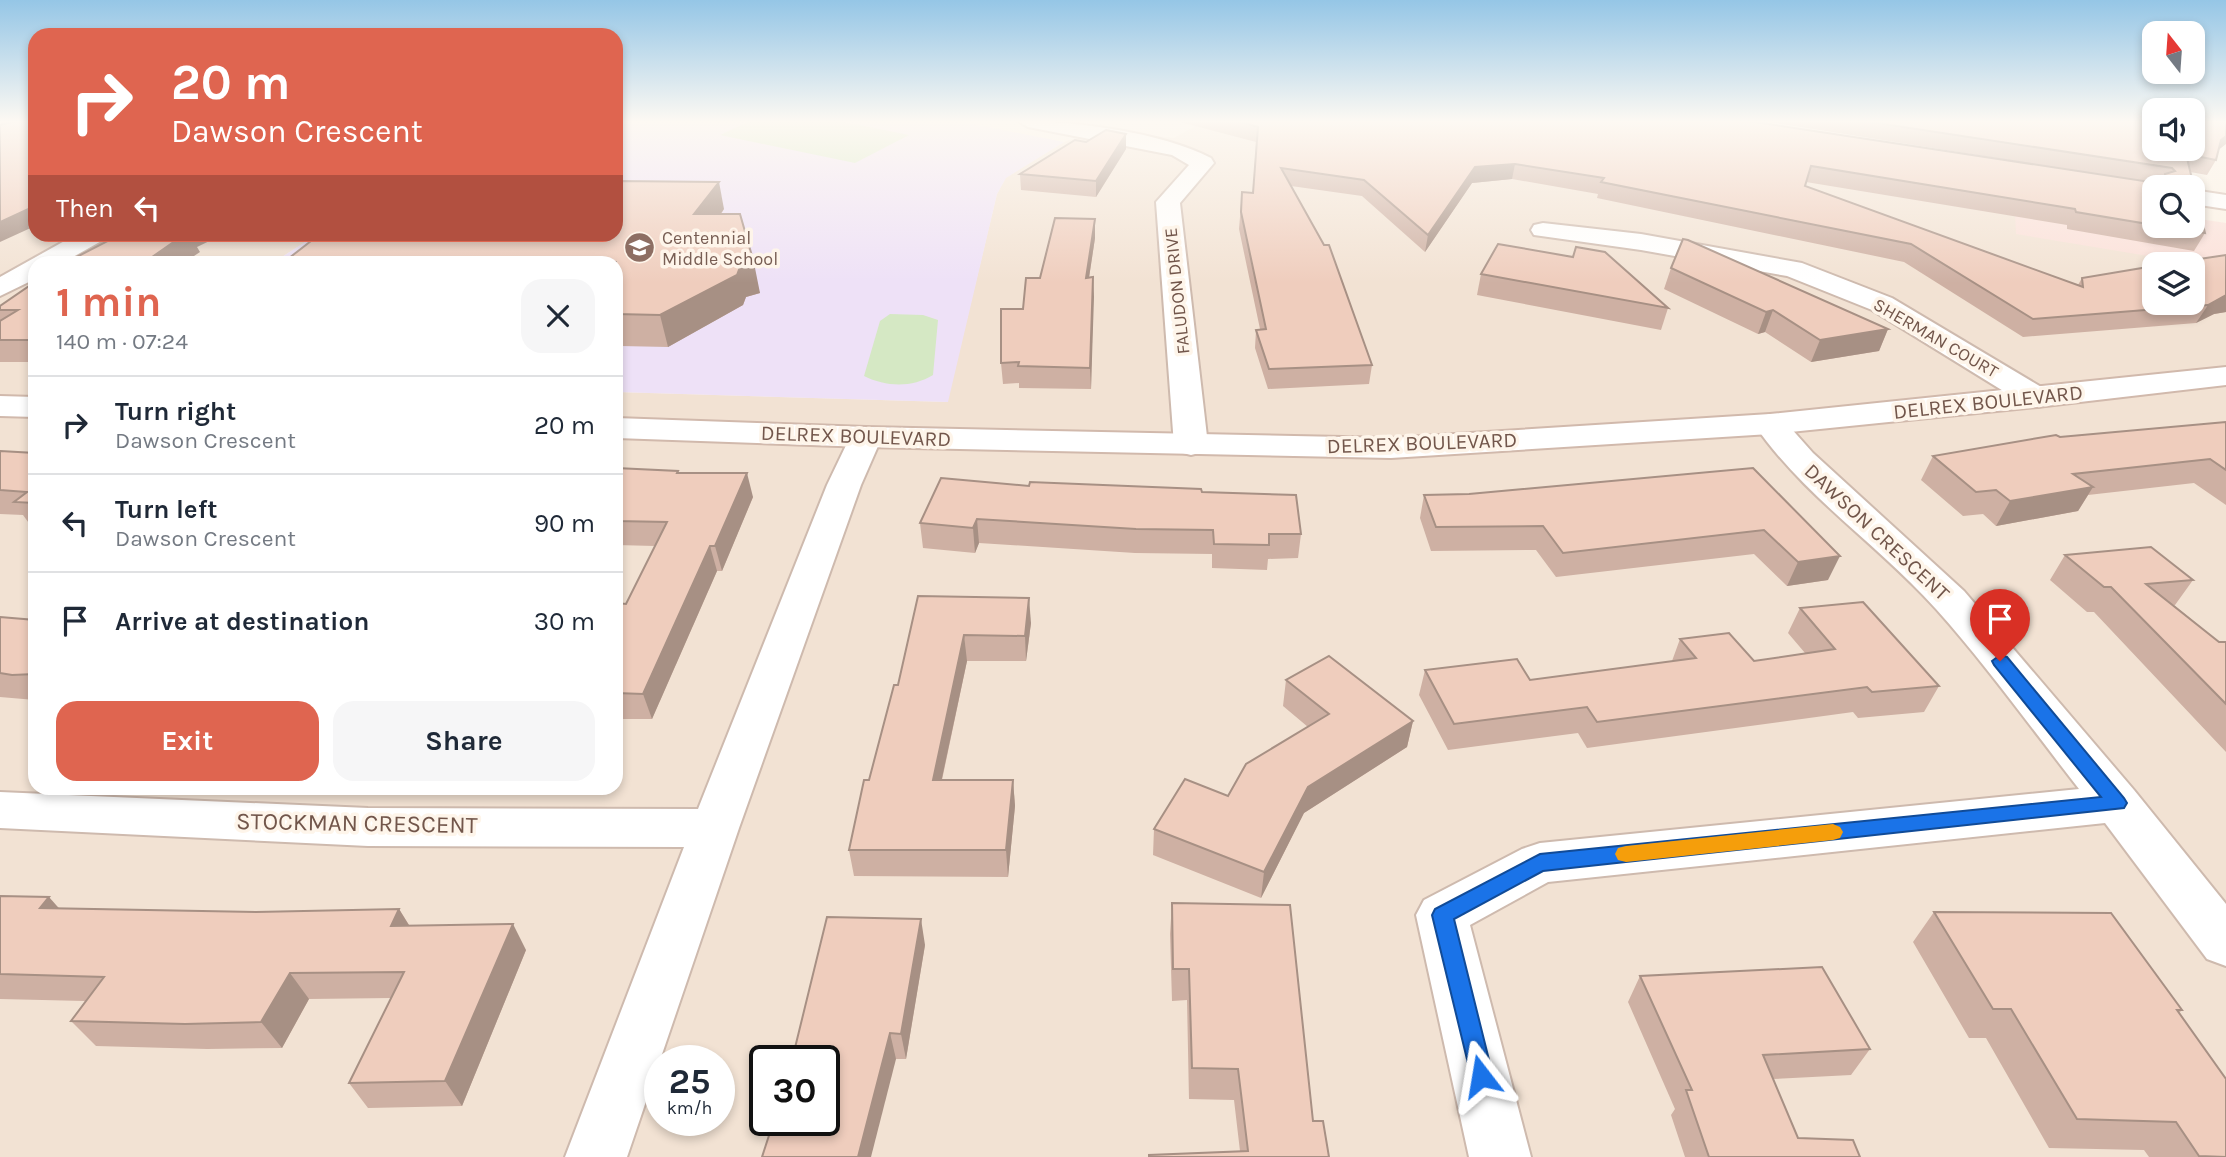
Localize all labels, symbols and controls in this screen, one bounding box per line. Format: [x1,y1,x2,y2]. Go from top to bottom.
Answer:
north arrow [2142,21,2205,84]
map controls [2142,21,2205,315]
text: 20 m [171,54,291,111]
icon: right [56,56,147,147]
button: sound [2142,98,2205,161]
text: Dawson Crescent [171,113,423,150]
button: search [2142,175,2205,238]
icon: left [128,189,166,227]
text: Then [56,193,114,224]
place label: Centennial Middle School [662,227,778,270]
street label: FALUDON DRIVE [1159,227,1195,355]
school or university icon: Centennial Middle School [622,231,656,265]
button: layers [2142,252,2205,315]
text: 1 min [56,277,161,327]
button: close [521,279,595,353]
street label: SHERMAN COURT [1870,293,2002,383]
text: 140 m · 07:24 [56,328,188,355]
street label: DELREX BOULEVARD [1892,380,2084,424]
text: Turn right [115,396,236,427]
icon: right [56,406,94,444]
text: 20 m [534,410,595,441]
street label: DELREX BOULEVARD [760,421,952,451]
text: Dawson Crescent [115,427,296,454]
street label: DELREX BOULEVARD [1326,428,1518,458]
street label: DAWSON CRESCENT [1800,459,1955,606]
text: Turn left [115,494,217,525]
icon: left [56,504,94,542]
text: 90 m [534,508,595,539]
text: Dawson Crescent [115,525,296,552]
pin [1970,589,2030,661]
icon: arrive [1981,600,2019,638]
icon: arrive [56,602,94,640]
text: Arrive at destination [115,606,369,637]
text: 30 m [534,606,595,637]
button: Exit [56,701,319,781]
button: Share [333,701,595,781]
street label: STOCKMAN CRESCENT [236,807,478,839]
position arrow [1444,1039,1518,1113]
speed limit sign: 30 [749,1045,840,1136]
text: 25 [669,1061,710,1102]
text: km/h [667,1097,712,1119]

